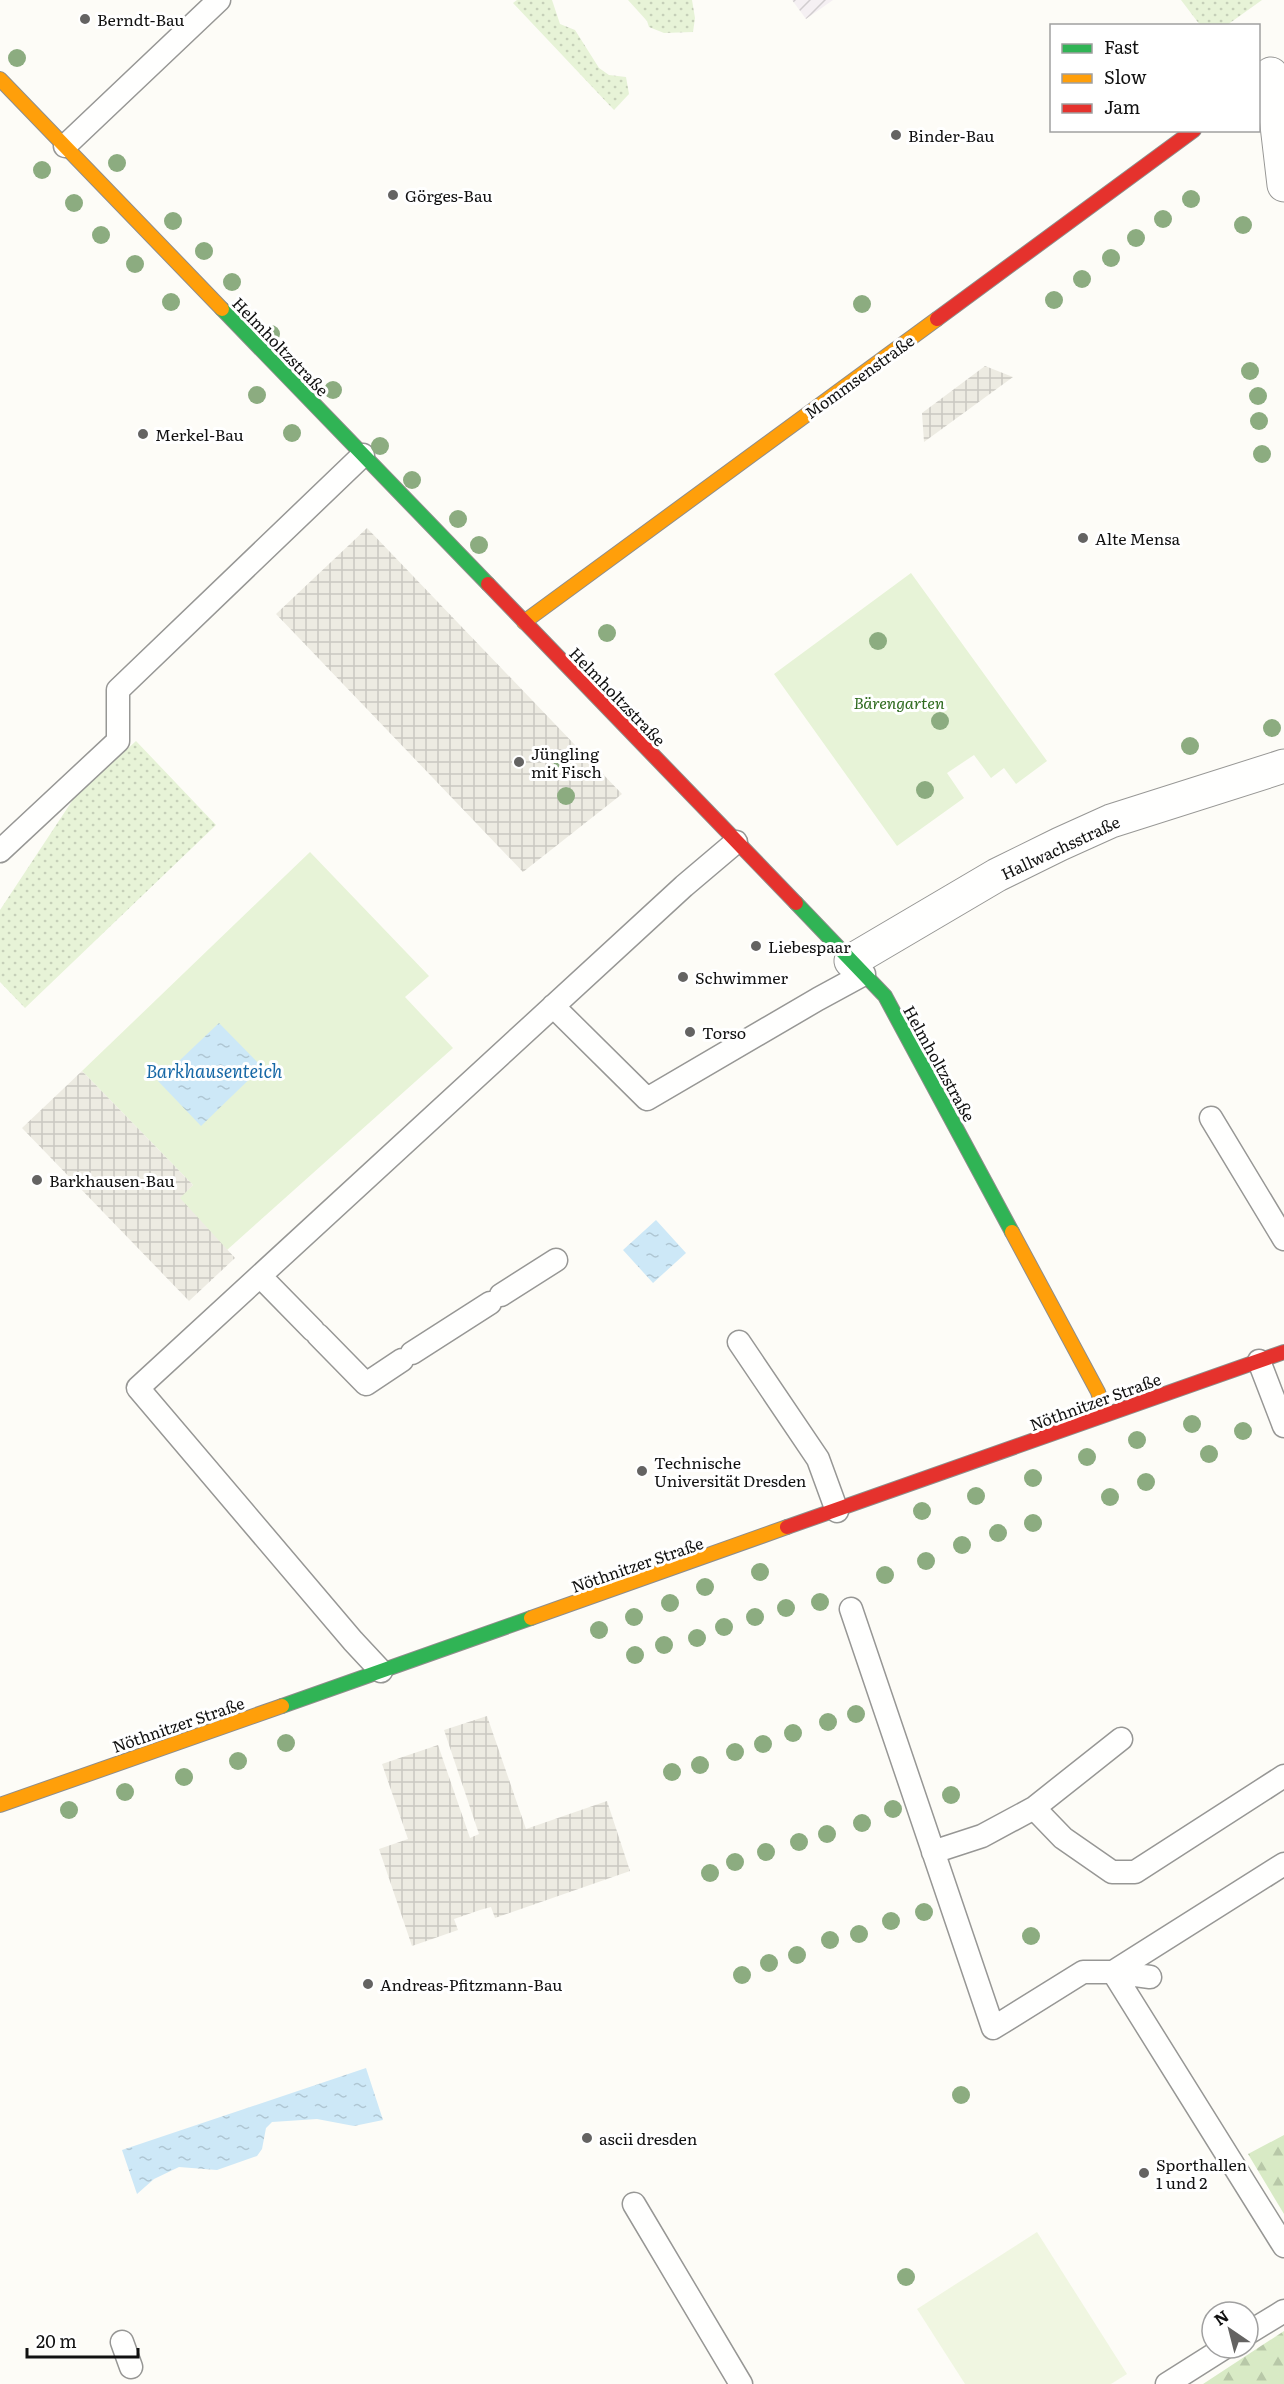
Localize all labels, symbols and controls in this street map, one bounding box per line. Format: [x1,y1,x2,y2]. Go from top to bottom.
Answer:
place label: Berndt-Bau [97,7,184,31]
marker: Berndt-Bau [78,12,92,26]
legend [1050,24,1260,132]
text: Fast [1104,33,1140,60]
text: Slow [1104,63,1147,90]
text: Jam [1104,93,1140,120]
place label: Binder-Bau [908,123,994,147]
marker: Binder-Bau [889,128,903,142]
place label: Görges-Bau [405,183,492,207]
marker: Görges-Bau [386,188,400,202]
street label: Helmholtzstraße [227,291,335,401]
street label: Mommsenstraße [799,328,919,424]
place label: Merkel-Bau [155,422,244,446]
marker: Merkel-Bau [136,427,150,441]
place label: Alte Mensa [1095,526,1180,550]
marker: Alte Mensa [1076,531,1090,545]
street label: Helmholtzstraße [564,641,672,751]
park label: Bärengarten [854,690,945,714]
place label: Jüngling mit Fisch [531,741,602,783]
marker: Jüngling mit Fisch [512,755,526,769]
street label: Hallwachsstraße [997,809,1123,885]
place label: Liebespaar [768,934,851,958]
marker: Liebespaar [749,939,763,953]
place label: Schwimmer [695,965,788,989]
marker: Schwimmer [676,970,690,984]
street label: Helmholtzstraße [898,1000,982,1126]
place label: Torso [702,1020,746,1044]
marker: Torso [683,1025,697,1039]
water label: Barkhausenteich [146,1057,283,1084]
place label: Barkhausen-Bau [49,1168,175,1192]
marker: Barkhausen-Bau [30,1173,44,1187]
street label: Nöthnitzer Straße [1026,1366,1164,1436]
place label: Technische Universität Dresden [654,1450,807,1492]
marker: Technische Universität Dresden [635,1464,649,1478]
street label: Nöthnitzer Straße [568,1530,706,1598]
street label: Nöthnitzer Straße [109,1690,247,1758]
place label: Andreas-Pfitzmann-Bau [380,1972,562,1996]
marker: Andreas-Pfitzmann-Bau [361,1977,375,1991]
place label: ascii dresden [599,2126,698,2150]
marker: ascii dresden [580,2131,594,2145]
place label: Sporthallen 1 und 2 [1156,2152,1248,2194]
marker: Sporthallen 1 und 2 [1137,2166,1151,2180]
north arrow [1200,2300,1260,2360]
text: N [1208,2303,1233,2331]
scale bar [27,2321,138,2359]
text: 20 m [36,2327,77,2354]

